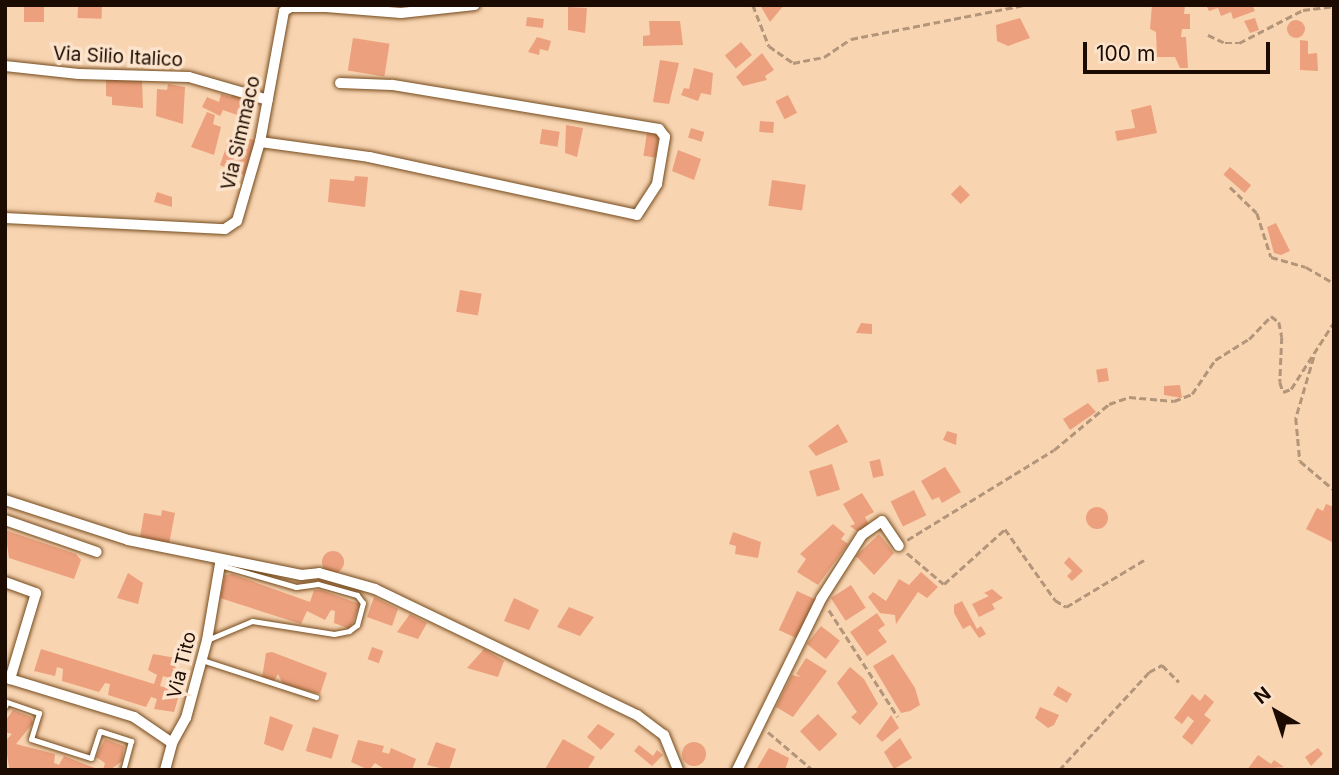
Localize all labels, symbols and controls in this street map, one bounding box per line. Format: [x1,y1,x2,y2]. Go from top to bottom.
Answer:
scale bar [1087,28,1274,72]
text: 100 m [1096,41,1155,66]
street label: Via Silio Italico [52,42,184,72]
street label: Via Simmaco [217,74,265,192]
street label: Via Tito [163,629,201,701]
north arrow [1241,677,1311,747]
text: N [1250,682,1275,709]

